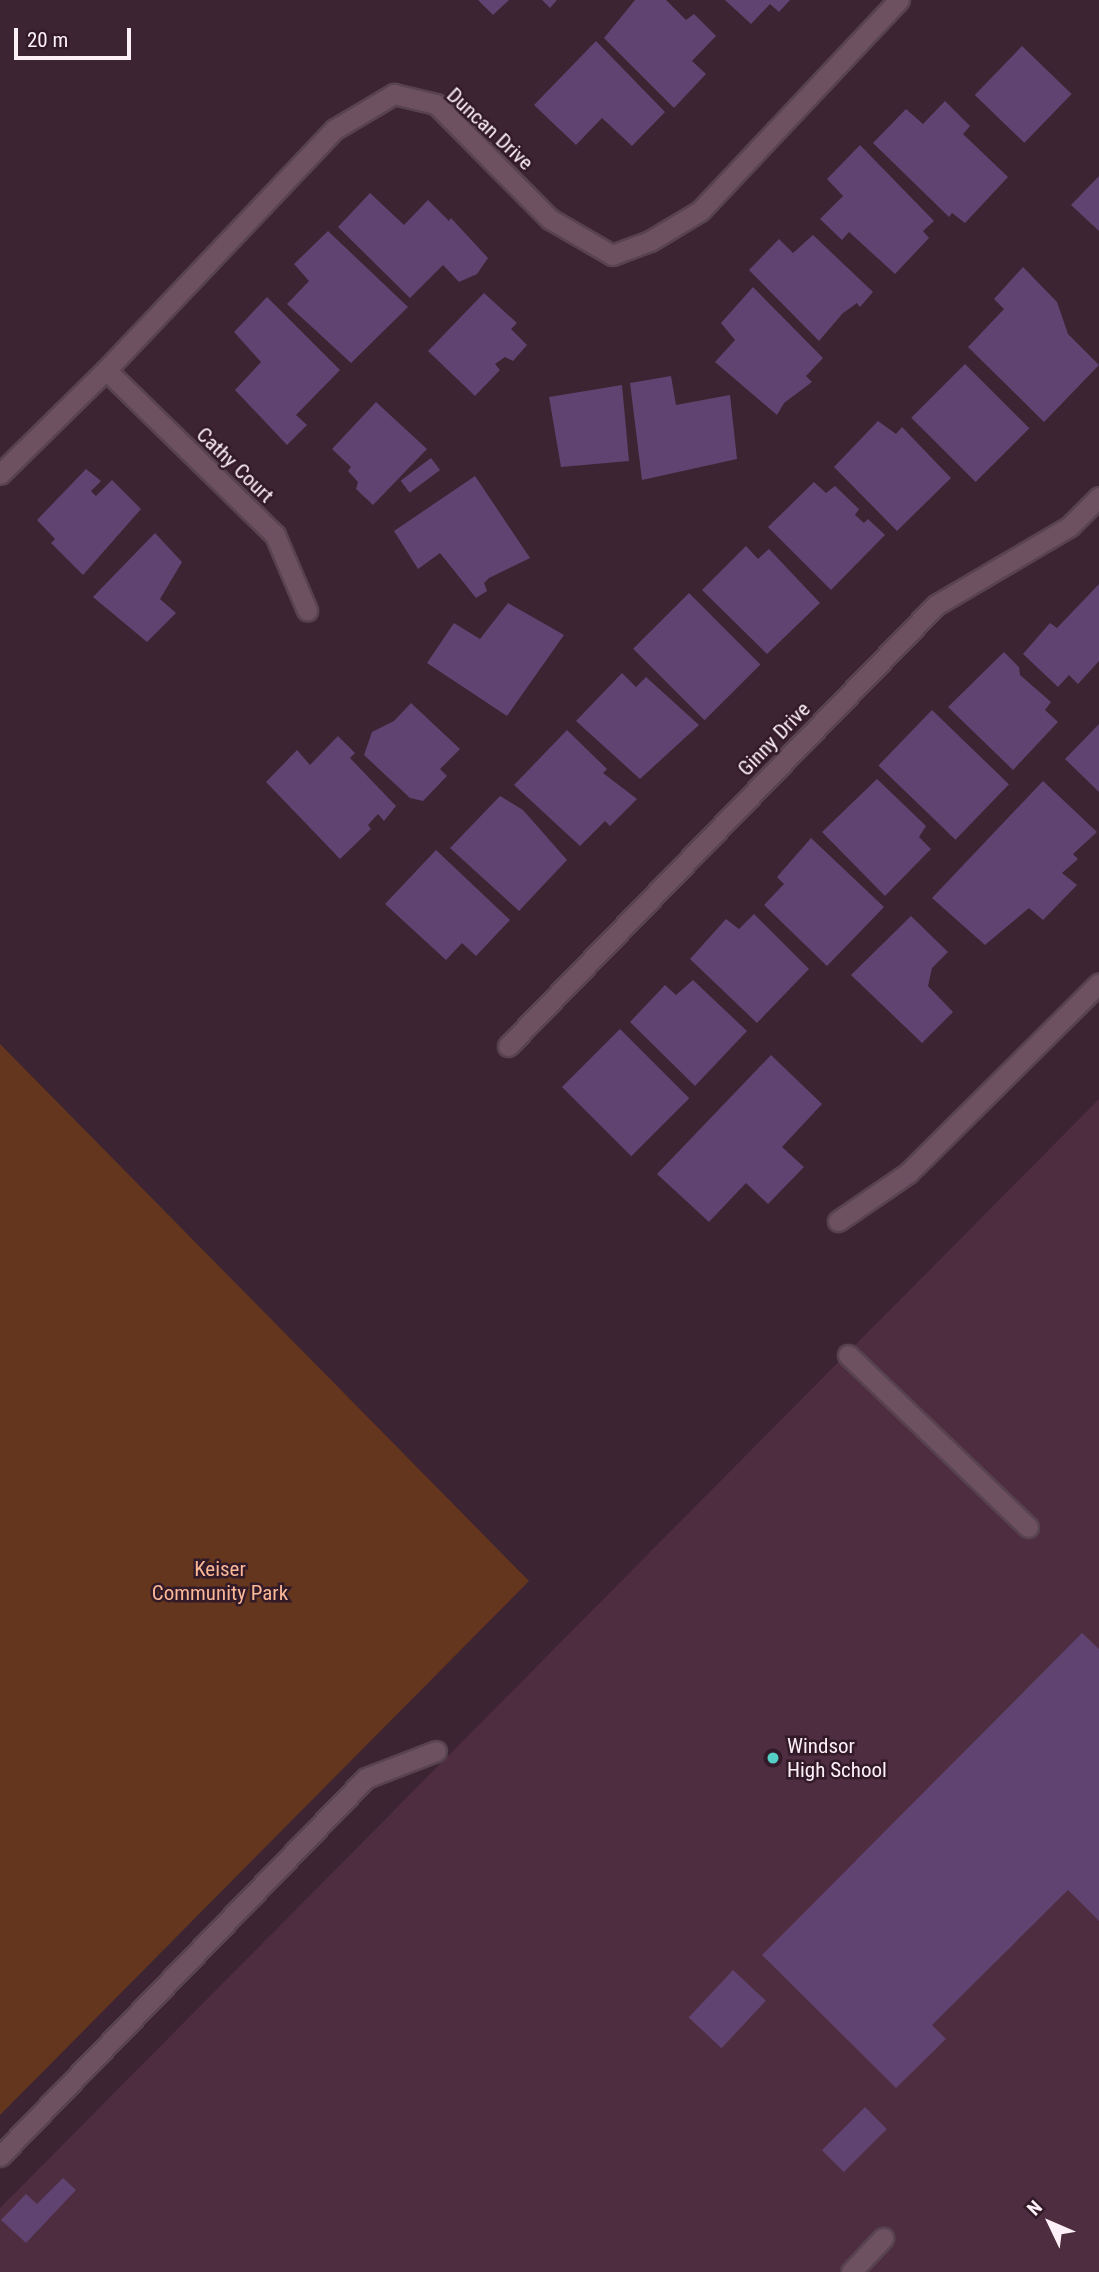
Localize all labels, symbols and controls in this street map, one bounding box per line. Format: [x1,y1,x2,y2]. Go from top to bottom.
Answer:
scale bar [18,14,135,58]
text: 20 m [27,28,68,52]
street label: Duncan Drive [442,83,538,175]
street label: Cathy Court [191,422,279,508]
street label: Ginny Drive [733,697,815,781]
park label: Keiser Community Park [152,1556,288,1606]
place label: Windsor High School [787,1733,887,1783]
marker: Windsor High School [765,1750,781,1766]
north arrow [1015,2188,1085,2258]
text: N [1022,2196,1047,2220]

